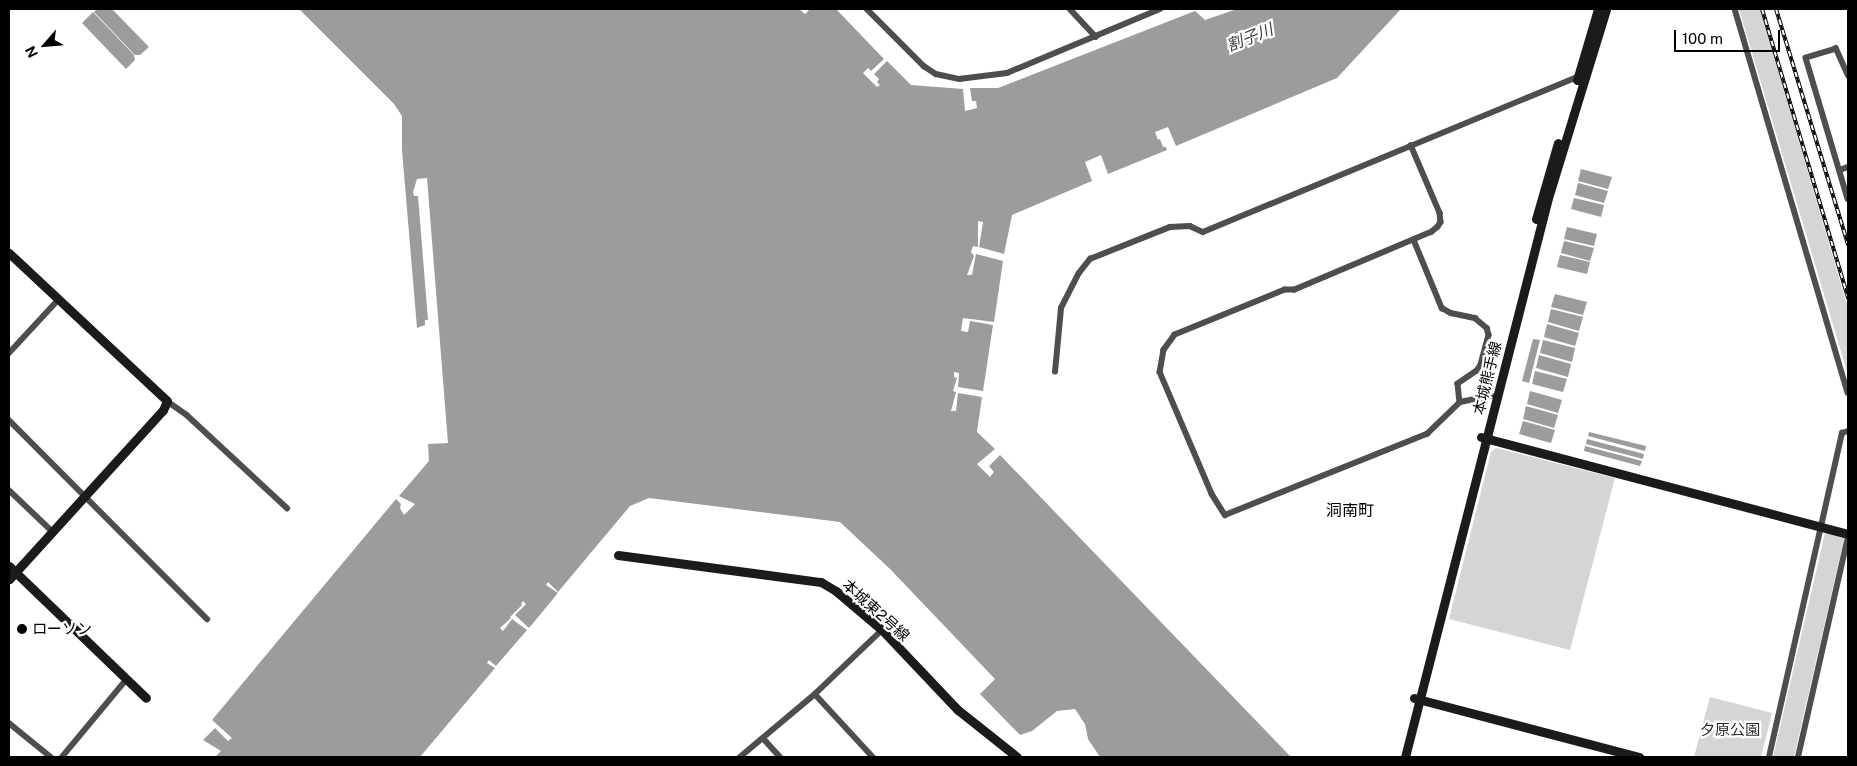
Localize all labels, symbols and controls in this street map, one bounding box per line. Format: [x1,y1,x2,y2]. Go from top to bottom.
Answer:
north arrow [20,20,70,70]
water label: 割子川 [1224,20,1276,56]
scale bar [1677,20,1783,52]
text: 100 m [1682,30,1723,47]
text: N [22,43,41,60]
street label: 本城熊手線 [1469,339,1505,417]
district label: 洞南町 [1326,501,1374,521]
street label: 本城東2号線 [839,575,913,645]
place label: ローソン [32,620,92,638]
marker: ローソン [16,623,28,635]
park label: 夕原公園 [1700,721,1760,739]

